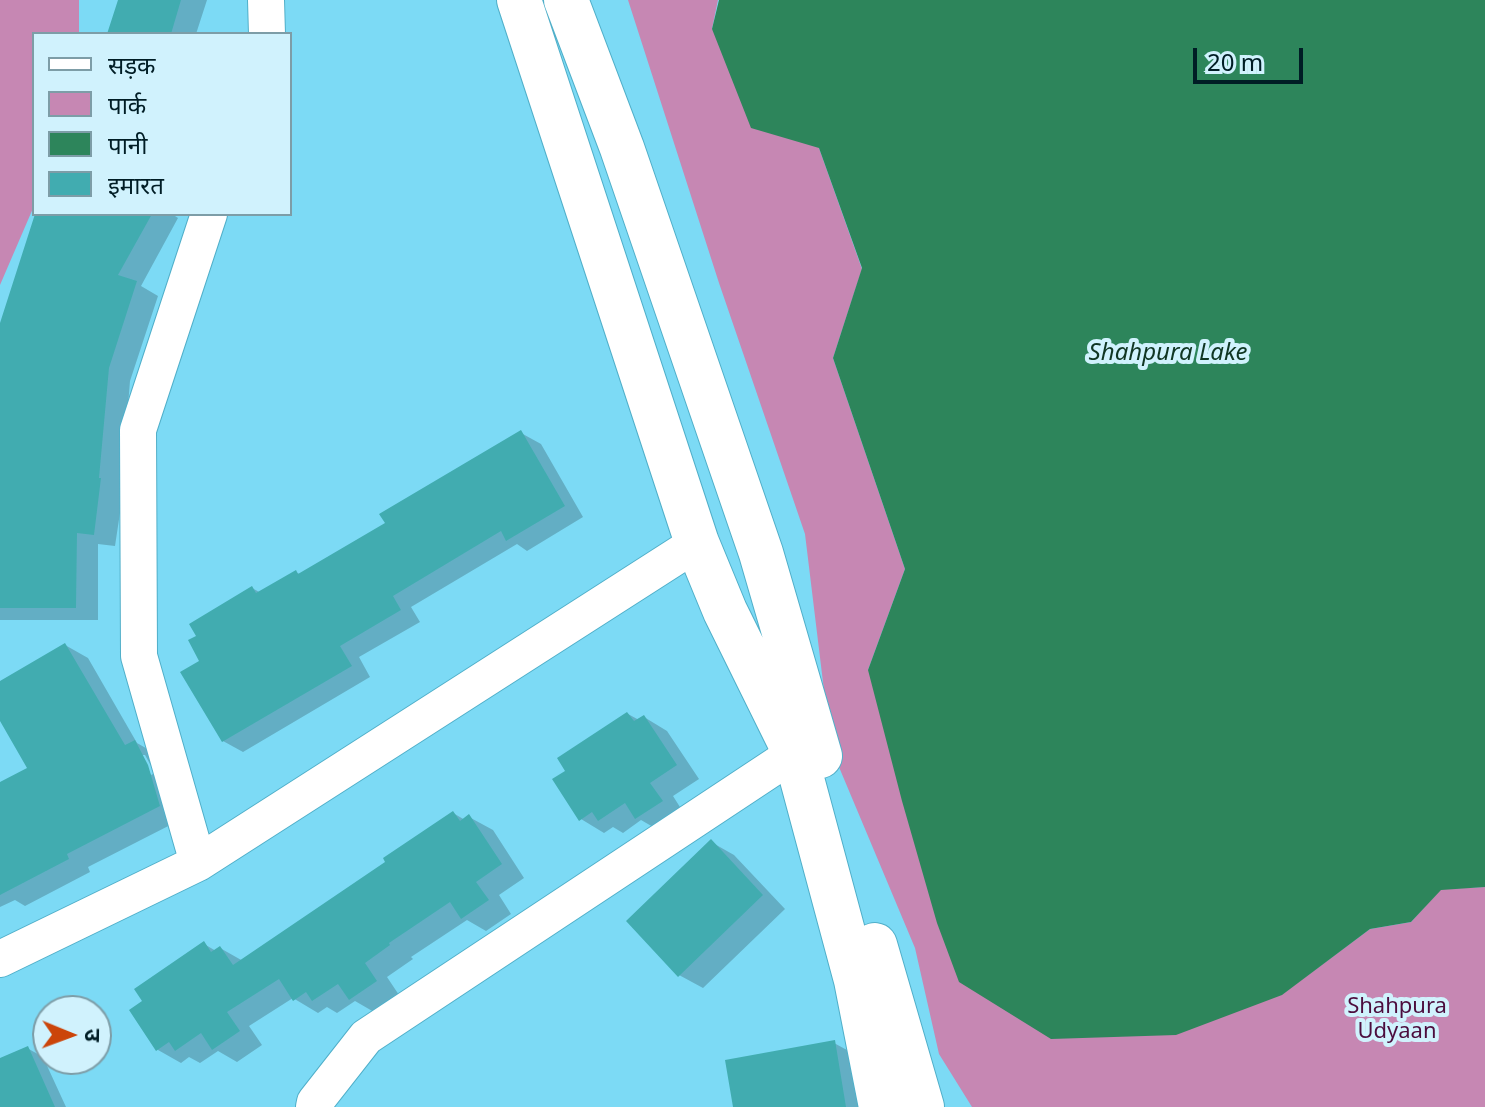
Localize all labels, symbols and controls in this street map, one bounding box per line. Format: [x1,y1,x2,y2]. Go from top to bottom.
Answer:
legend [32,32,292,216]
scale bar [1197,32,1307,82]
text: 20 m [1207,45,1263,78]
text: सड़क [108,48,156,81]
text: पार्क [108,88,146,121]
text: पानी [108,128,147,161]
text: इमारत [108,168,164,201]
water label: Shahpura Lake [1089,339,1247,367]
park label: Shahpura Udyaan [1347,994,1447,1046]
north arrow [32,995,112,1075]
text: उ [79,1029,109,1042]

